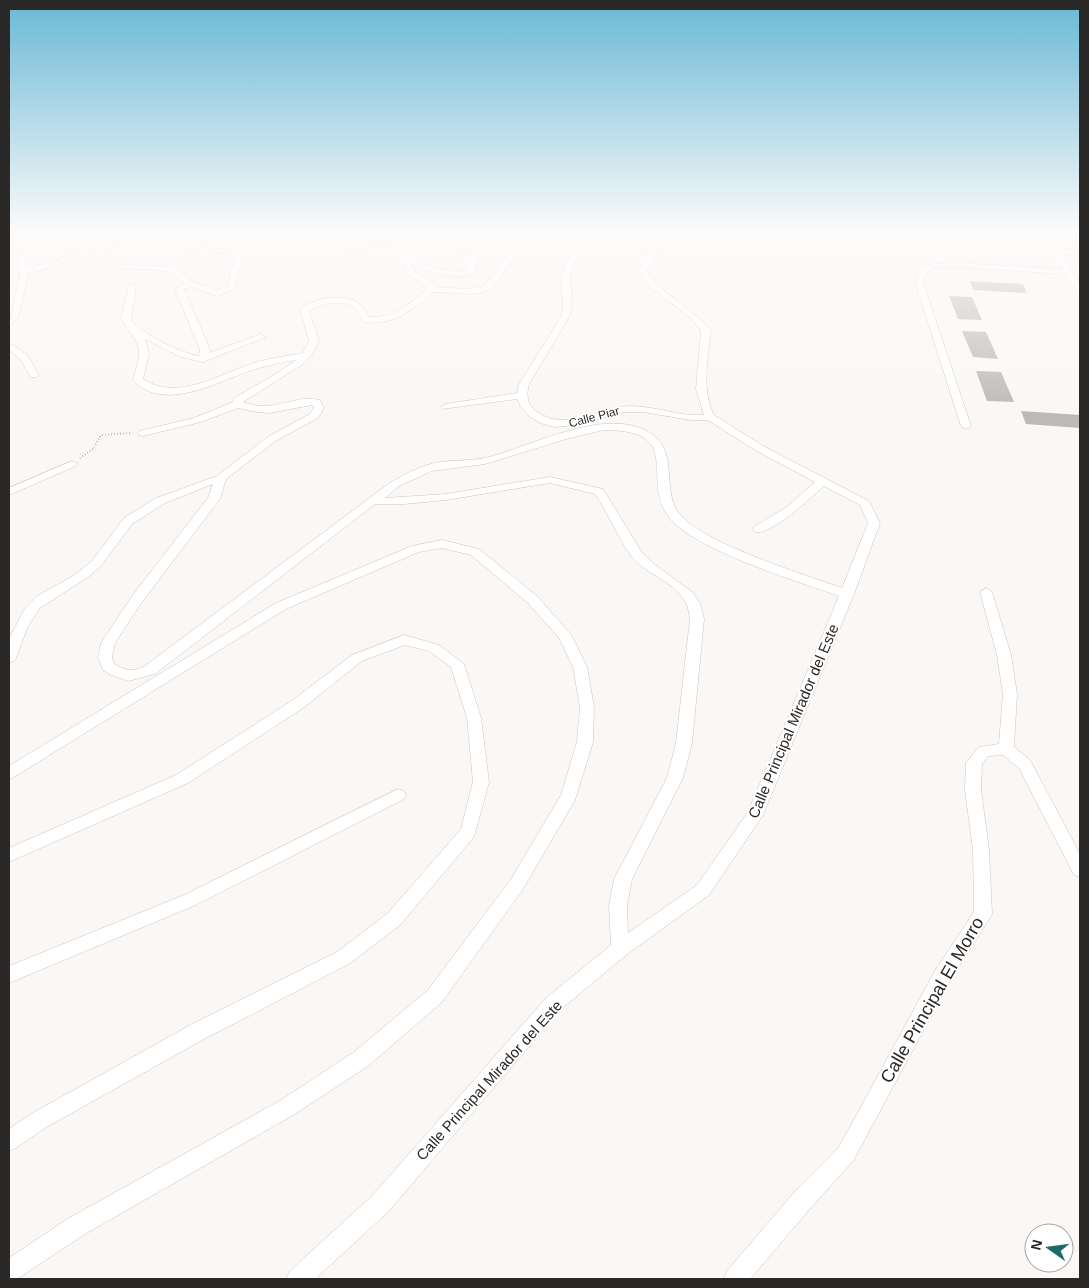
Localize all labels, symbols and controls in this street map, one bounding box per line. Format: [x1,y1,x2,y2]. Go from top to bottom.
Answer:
street label: Calle Piar [567,404,621,430]
street label: Calle Principal Mirador del Este [744,621,842,821]
street label: Calle Principal El Morro [876,914,988,1086]
street label: Calle Principal Mirador del Este [413,997,565,1163]
north arrow [1024,1223,1074,1273]
text: N [1027,1238,1045,1252]

